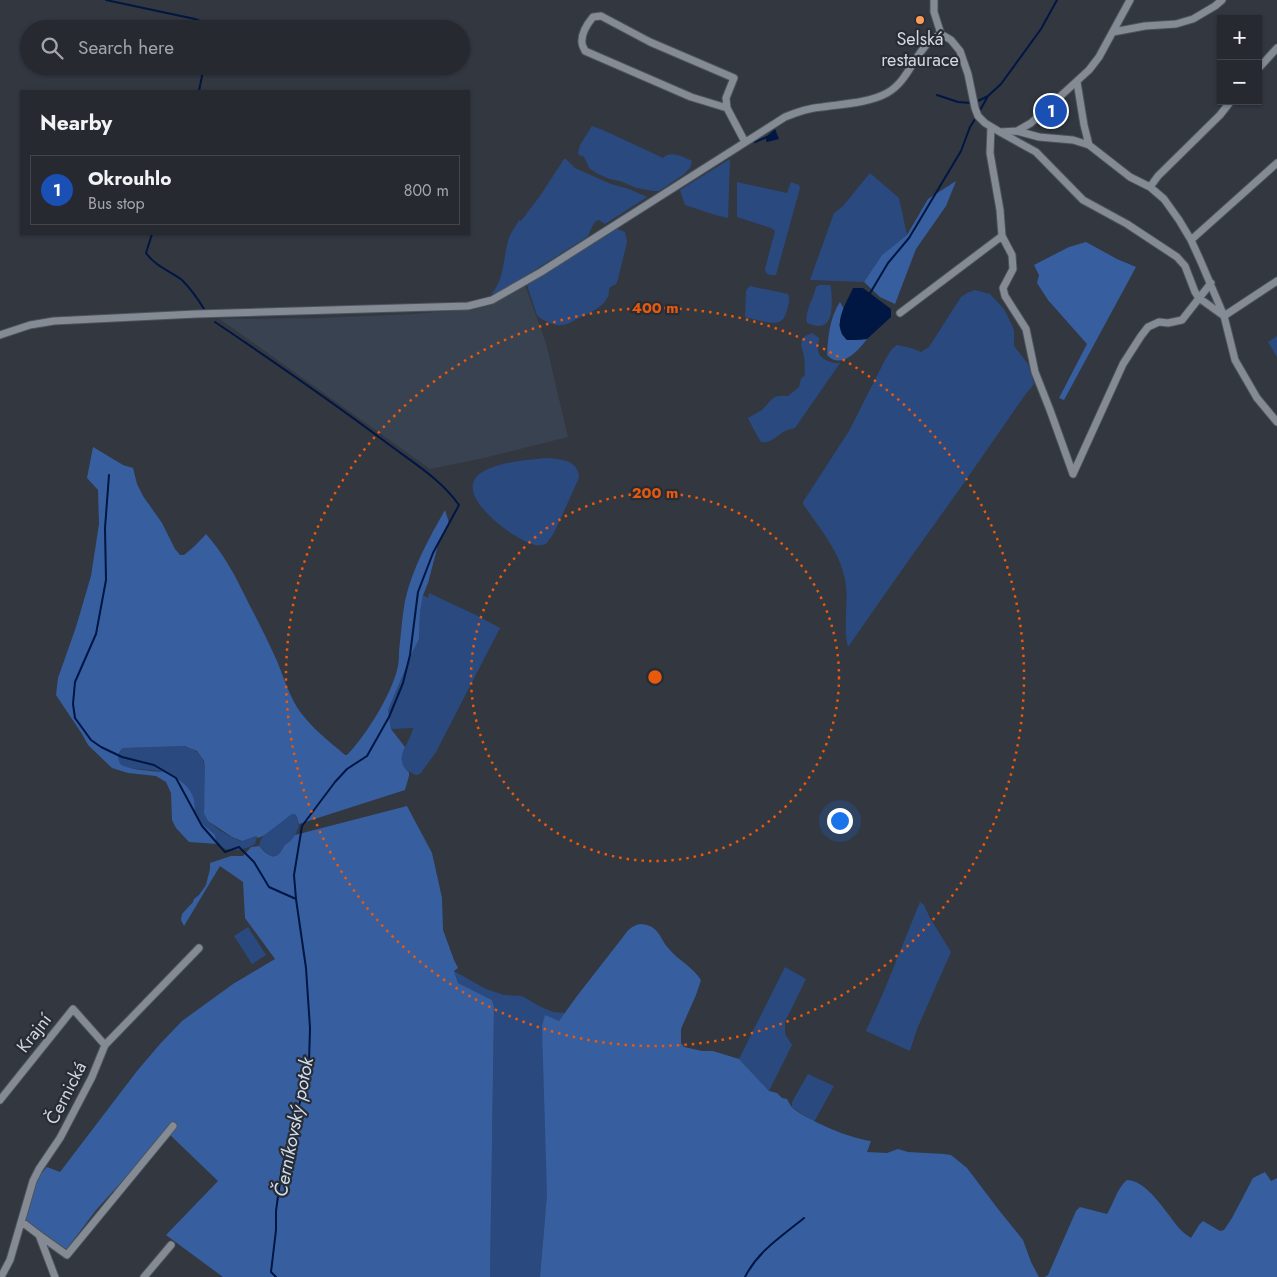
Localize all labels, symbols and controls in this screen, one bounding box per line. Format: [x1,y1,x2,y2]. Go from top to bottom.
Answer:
marker: Selská restaurace [914,14,926,26]
map controls [1217,15,1262,105]
button: + [1217,15,1262,60]
search box [20,20,470,75]
place label: Selská restaurace [881,26,959,73]
icon: search [38,34,66,62]
text: Search here [78,34,174,61]
button: − [1217,60,1262,105]
pin: 1 [1035,92,1067,130]
text: Nearby [40,108,112,138]
text: Okrouhlo [88,165,171,192]
text: 1 [53,179,61,202]
text: 800 m [404,179,449,202]
text: Bus stop [88,192,145,215]
text: 400 m [631,297,679,319]
text: 200 m [632,482,678,504]
centre of rings [646,668,664,686]
your location [827,808,853,834]
street label: Krajní [10,1007,58,1058]
water label: Černíkovský potok [267,1054,320,1199]
street label: Černická [39,1057,93,1129]

